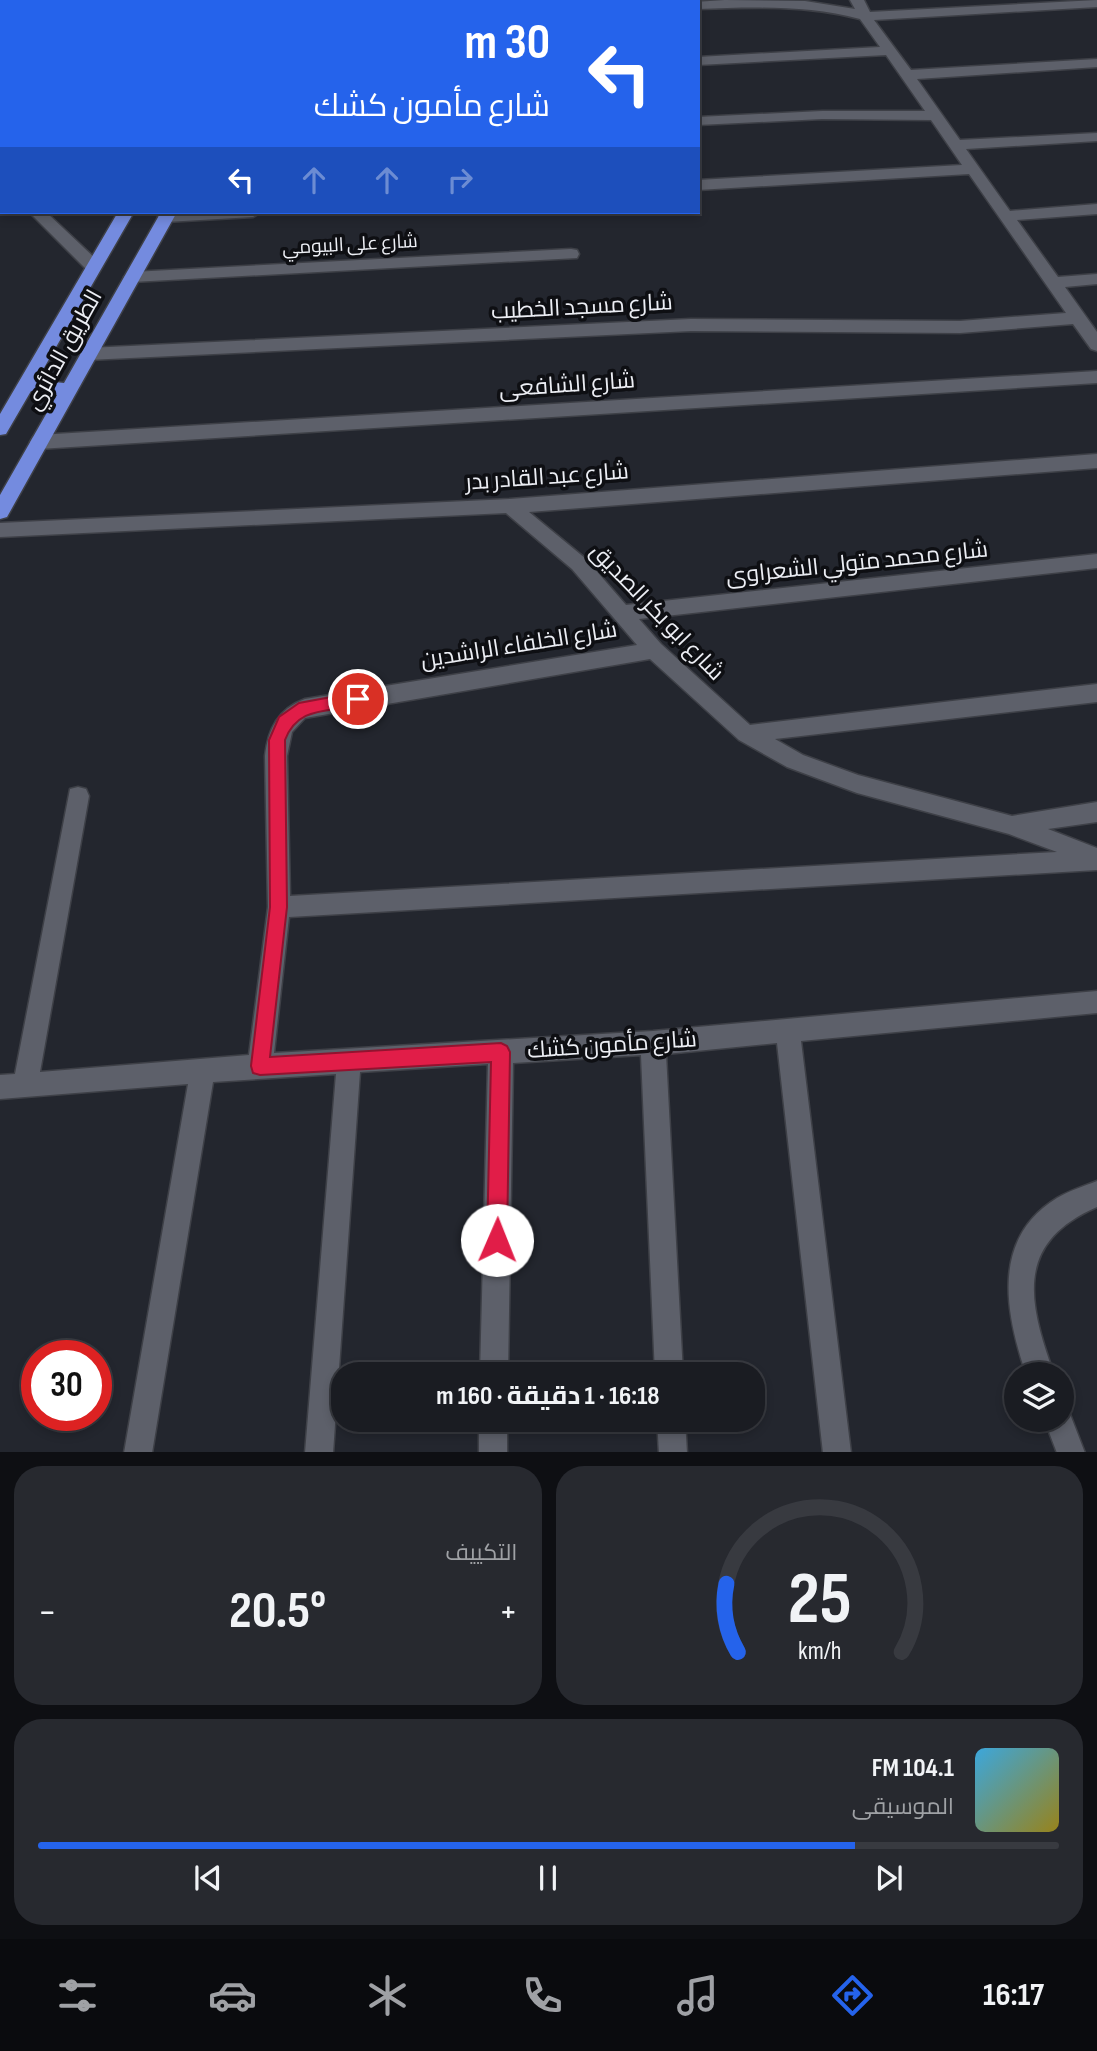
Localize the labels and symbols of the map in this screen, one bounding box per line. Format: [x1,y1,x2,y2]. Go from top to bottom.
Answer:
street label: شارع على البيومي [282,230,418,262]
street label: الطريق الدائري [19,285,111,417]
street label: شارع مسجد الخطيب [491,288,674,327]
street label: شارع الشافعى [498,366,636,405]
street label: شارع عبد القادر بدر [462,457,630,498]
street label: شارع محمد متولي الشعراوى [725,535,990,594]
street label: شارع ابو بكر الصديق [584,537,730,687]
street label: شارع الخلفاء الراشدين [419,616,619,675]
pin [328,669,388,729]
street label: شارع مأمون كشك [526,1023,698,1066]
position arrow [460,1203,534,1277]
speed limit sign: 30 [21,1340,112,1431]

